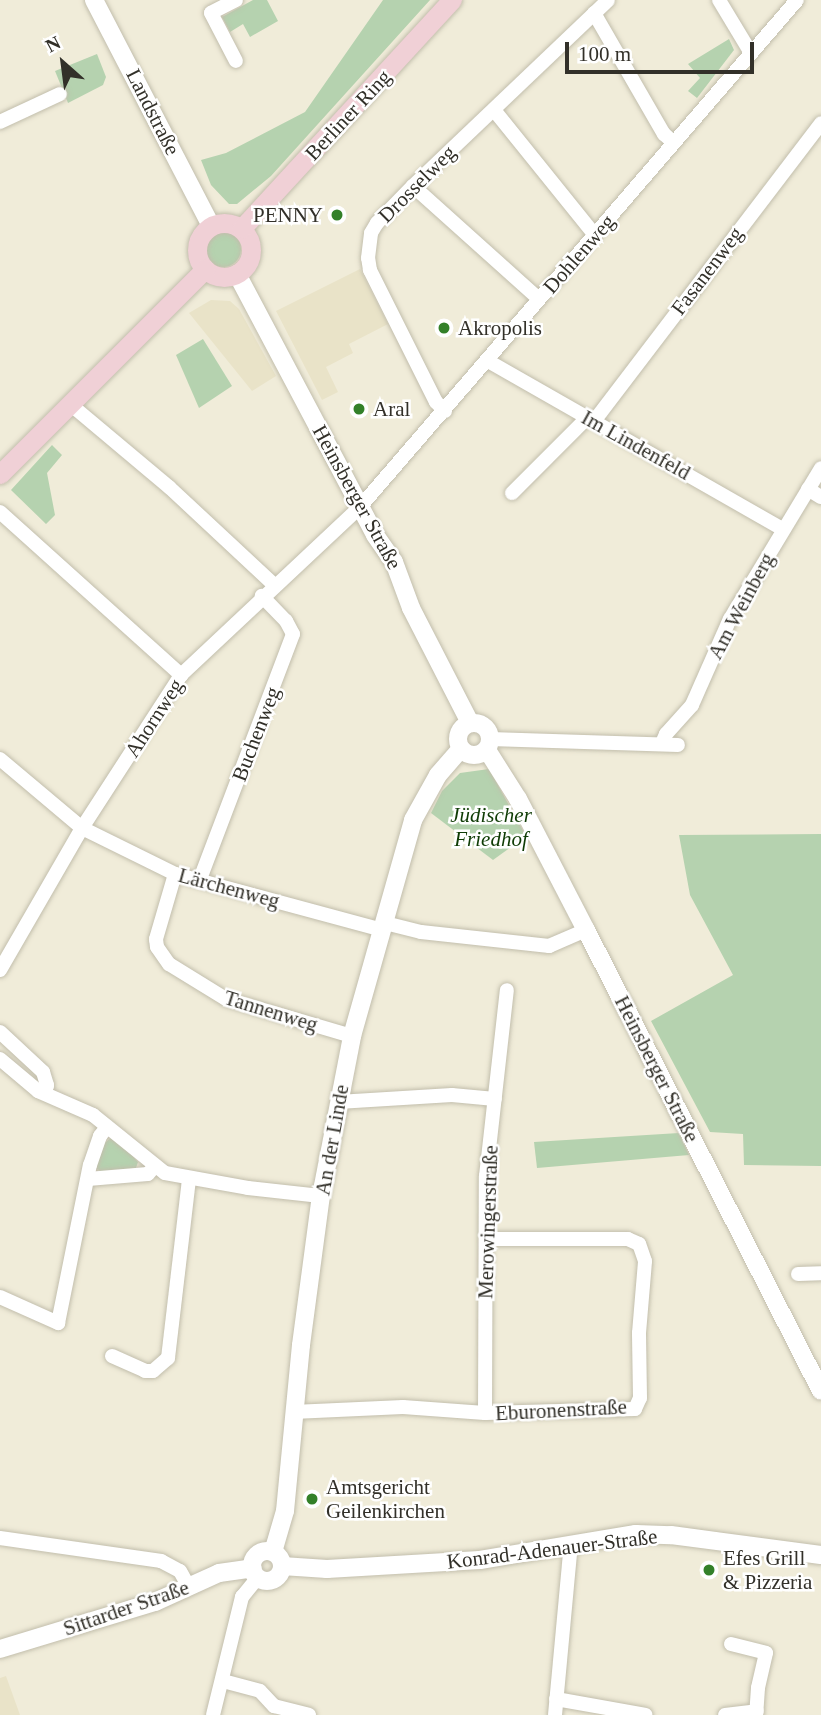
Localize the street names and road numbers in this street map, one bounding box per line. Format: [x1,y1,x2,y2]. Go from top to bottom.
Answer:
street label: Berliner Ring [300,64,396,166]
street label: Landstraße [121,65,185,159]
street label: Drosselweg [373,140,461,228]
street label: Dohlenweg [538,209,620,299]
street label: Fasanenweg [666,222,748,320]
street label: Im Lindenfeld [577,405,695,485]
street label: Heinsberger Straße [307,420,407,574]
street label: Am Weinberg [702,548,780,664]
street label: Ahornweg [119,674,189,762]
street label: Buchenweg [226,683,286,785]
street label: Lärchenweg [176,862,282,914]
street label: Tannenweg [221,985,321,1037]
street label: Heinsberger Straße [609,991,705,1147]
street label: An der Linde [310,1083,354,1197]
street label: Merowingerstraße [473,1145,503,1299]
street label: Eburonenstraße [495,1394,627,1426]
street label: Konrad-Adenauer-Straße [445,1524,659,1574]
street label: Sittarder Straße [60,1575,192,1641]

